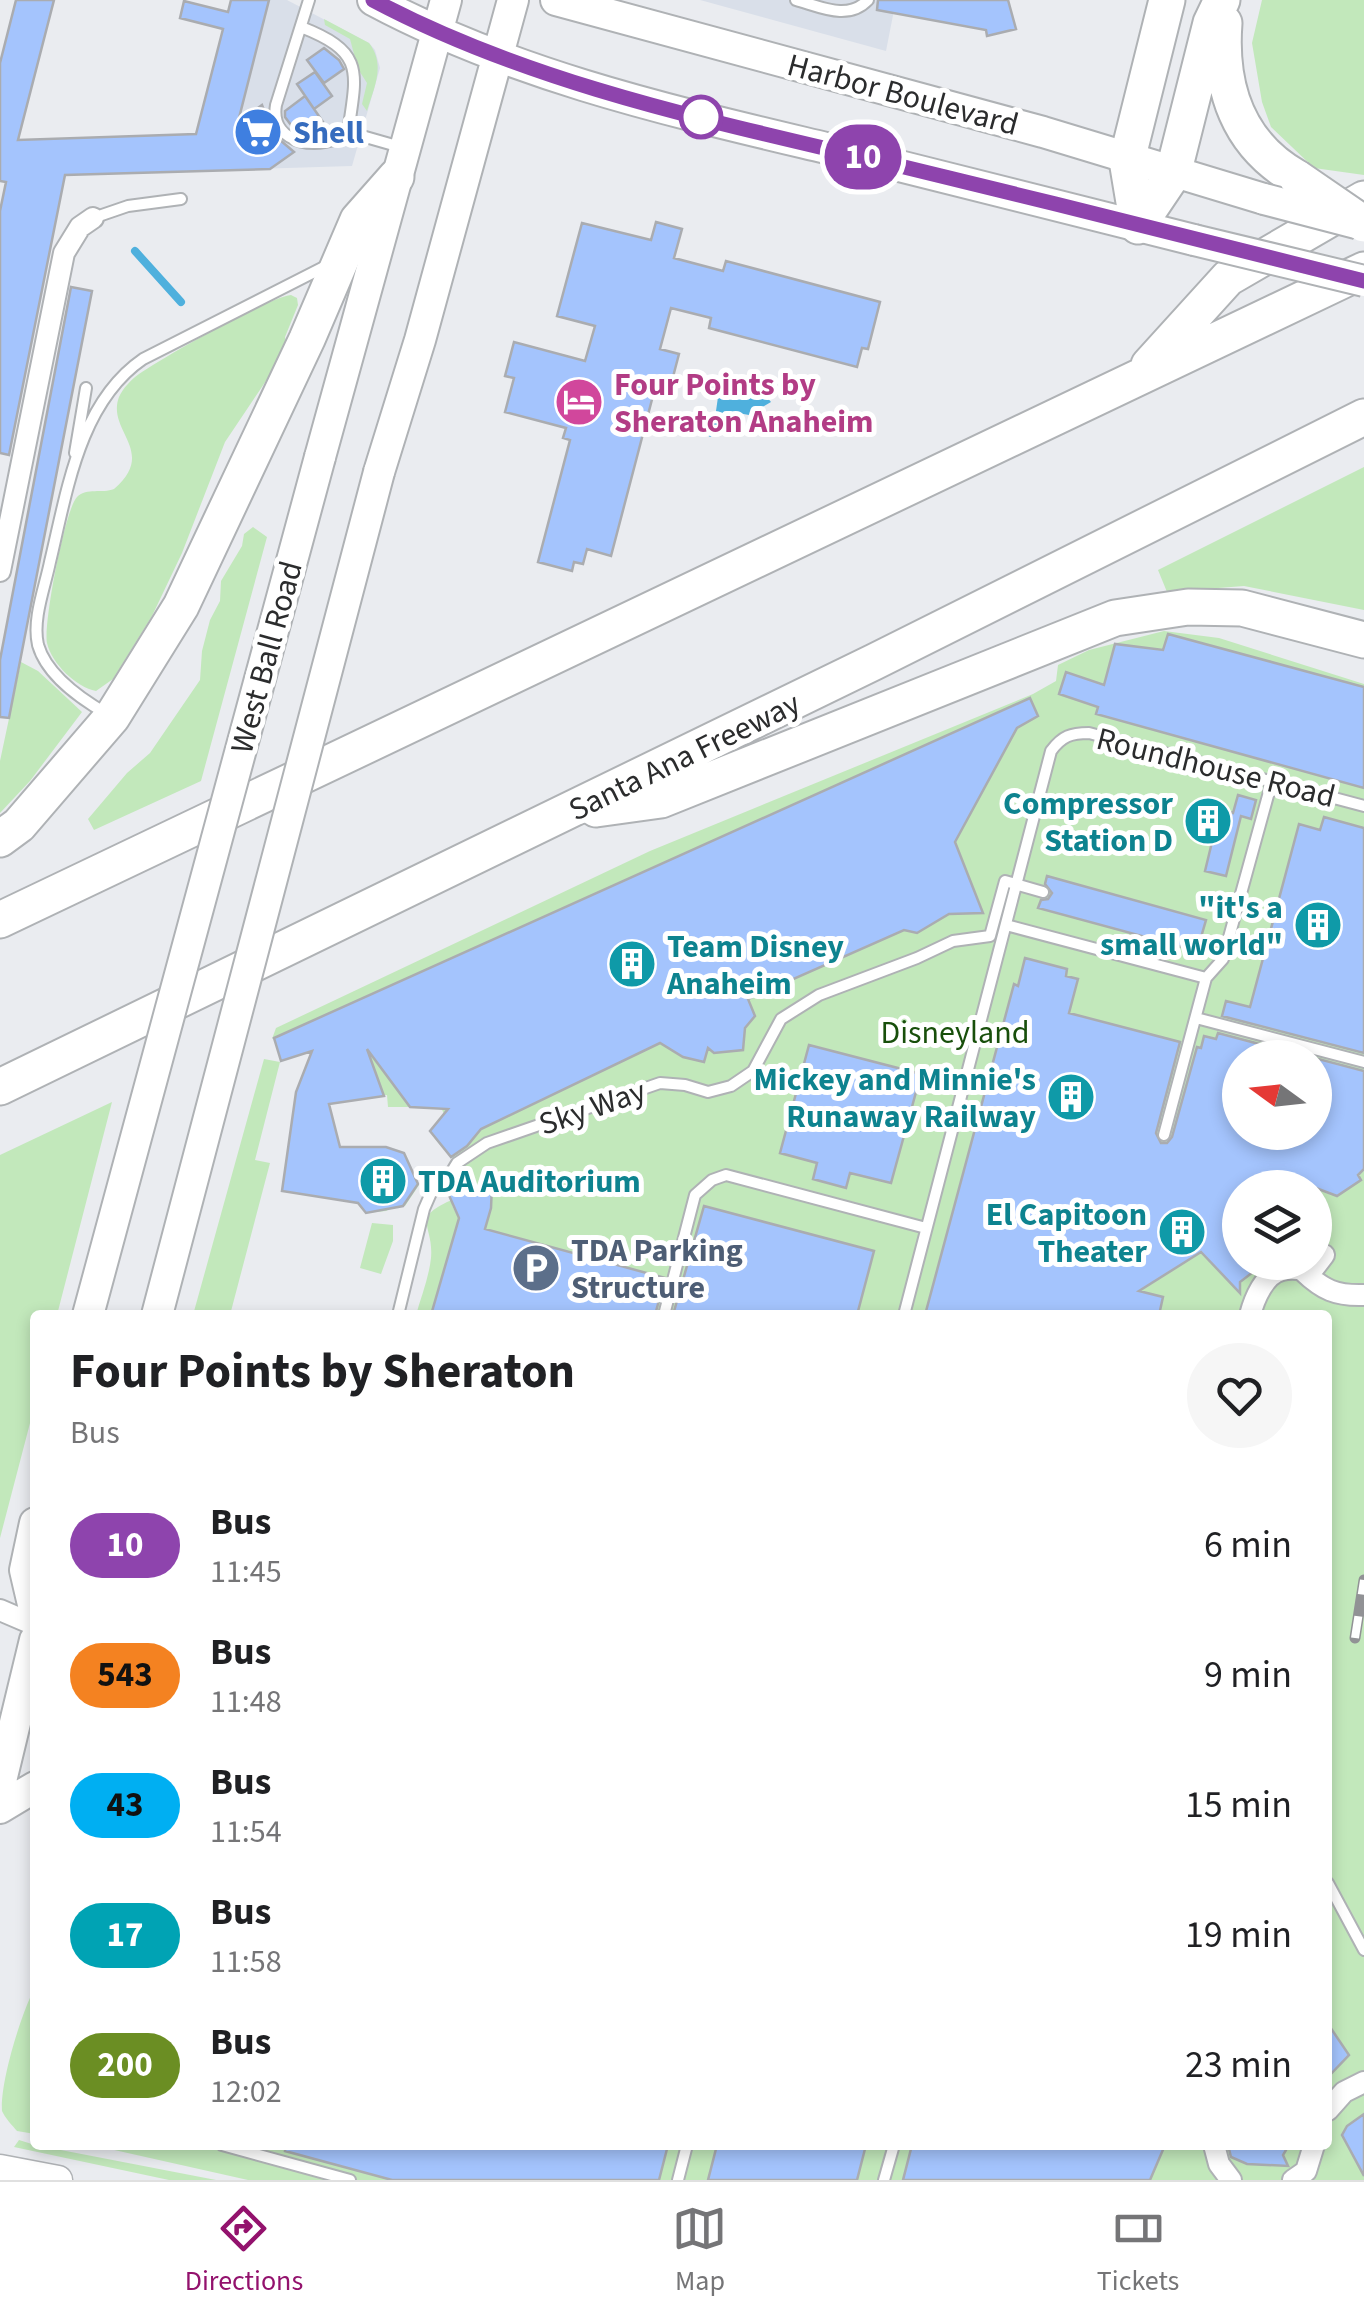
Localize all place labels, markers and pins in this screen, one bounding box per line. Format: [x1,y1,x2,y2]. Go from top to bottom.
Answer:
unlabelled marker [680,96,722,138]
supermarket icon: Shell [232,106,284,158]
place label: Shell [293,110,364,156]
place label: Four Points by Sheraton Anaheim [614,362,874,445]
hotel icon: Four Points by Sheraton Anaheim [553,376,605,428]
place label: Compressor Station D [1003,781,1173,864]
building icon: Compressor Station D [1182,795,1234,847]
place label: "it's a small world" [1100,885,1283,968]
building icon: "it's a small world" [1292,899,1344,951]
place label: Team Disney Anaheim [666,924,844,1007]
building icon: Team Disney Anaheim [606,938,658,990]
place label: Mickey and Minnie's Runaway Railway [753,1057,1036,1140]
building icon: Mickey and Minnie's Runaway Railway [1045,1071,1097,1123]
building icon: TDA Auditorium [357,1155,409,1207]
place label: TDA Auditorium [418,1159,641,1205]
place label: El Capitoon Theater [986,1192,1147,1275]
building icon: El Capitoon Theater [1156,1206,1208,1258]
place label: TDA Parking Structure [571,1228,743,1311]
parking icon: TDA Parking Structure [510,1242,562,1294]

